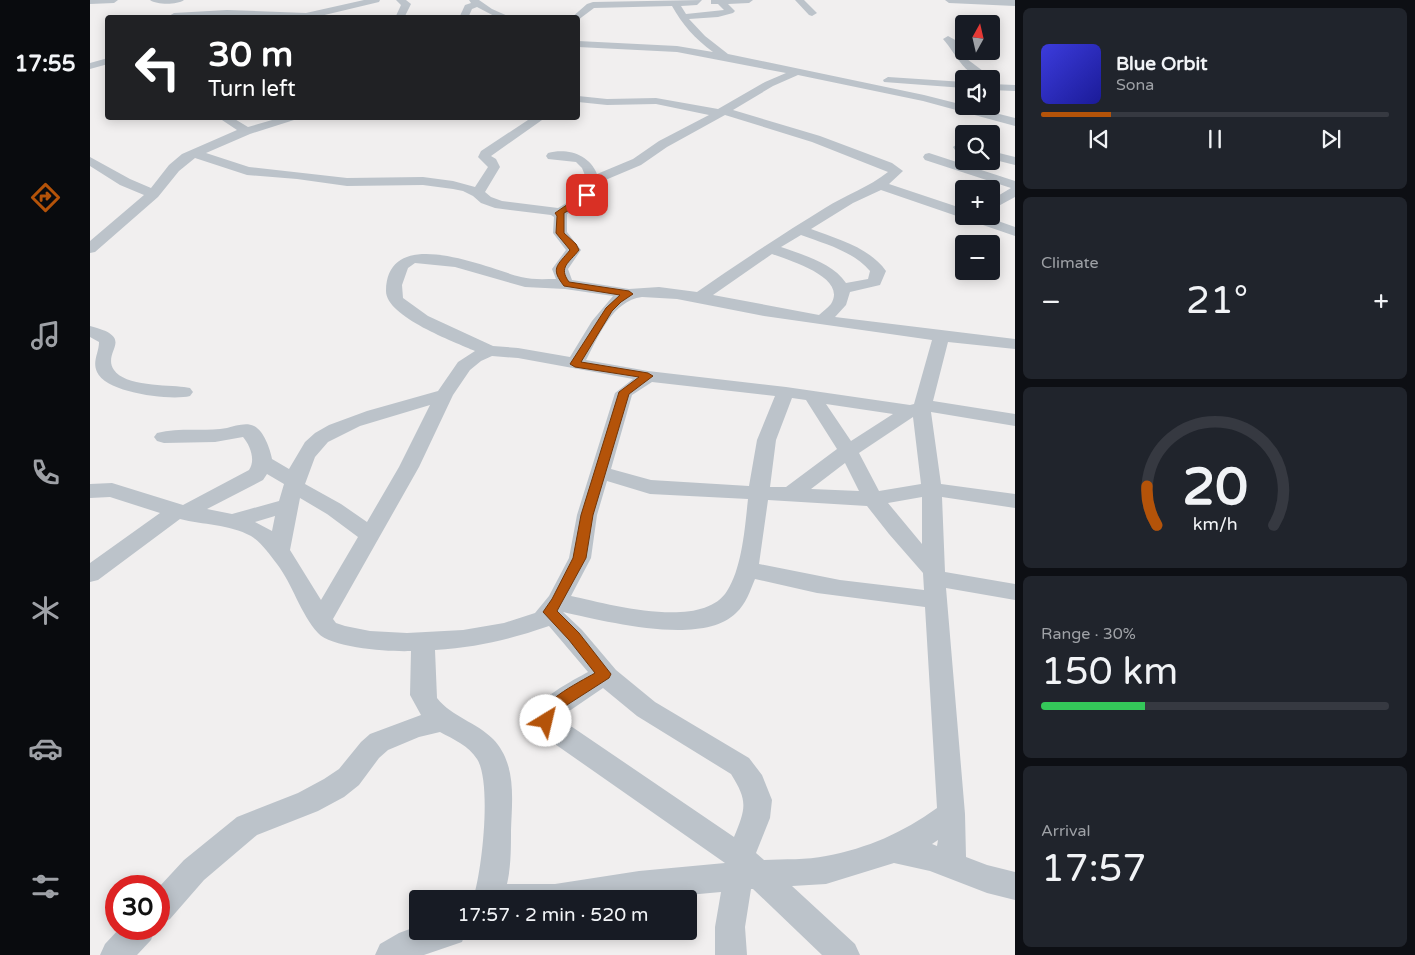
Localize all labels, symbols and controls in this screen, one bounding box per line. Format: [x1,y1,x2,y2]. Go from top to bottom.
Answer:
north arrow [955,15,1000,60]
map controls [955,15,1000,280]
text: 30 m [208,34,293,76]
icon: left [125,35,190,100]
text: 17:55 [15,51,75,77]
text: Blue Orbit [1116,53,1208,75]
button: sound [955,70,1000,115]
text: Sona [1116,75,1154,95]
text: Turn left [208,76,296,102]
button: search [955,125,1000,170]
icon: previous [1085,125,1113,153]
icon: pause [1201,125,1229,153]
icon: next [1317,125,1345,153]
pin [566,174,608,216]
icon: directions [28,180,63,215]
button: + [955,180,1000,225]
icon: arrive [573,181,601,209]
button: − [955,235,1000,280]
text: Climate [1041,253,1099,273]
text: 21° [1186,278,1248,324]
text: − [1041,285,1061,319]
text: + [1373,285,1389,319]
icon: music [28,318,63,353]
icon: phone [28,455,63,490]
text: 20 [1182,456,1248,519]
text: km/h [1193,514,1237,535]
icon: climate [28,593,63,628]
text: Range · 30% [1041,624,1136,644]
text: 150 km [1041,649,1178,695]
position arrow [519,694,571,746]
icon: car [28,731,63,766]
text: Arrival [1041,821,1090,841]
text: 17:57 [1041,846,1146,892]
icon: filters [28,869,63,904]
speed limit sign: 30 [105,875,170,940]
text: 17:57 · 2 min · 520 m [457,904,649,926]

